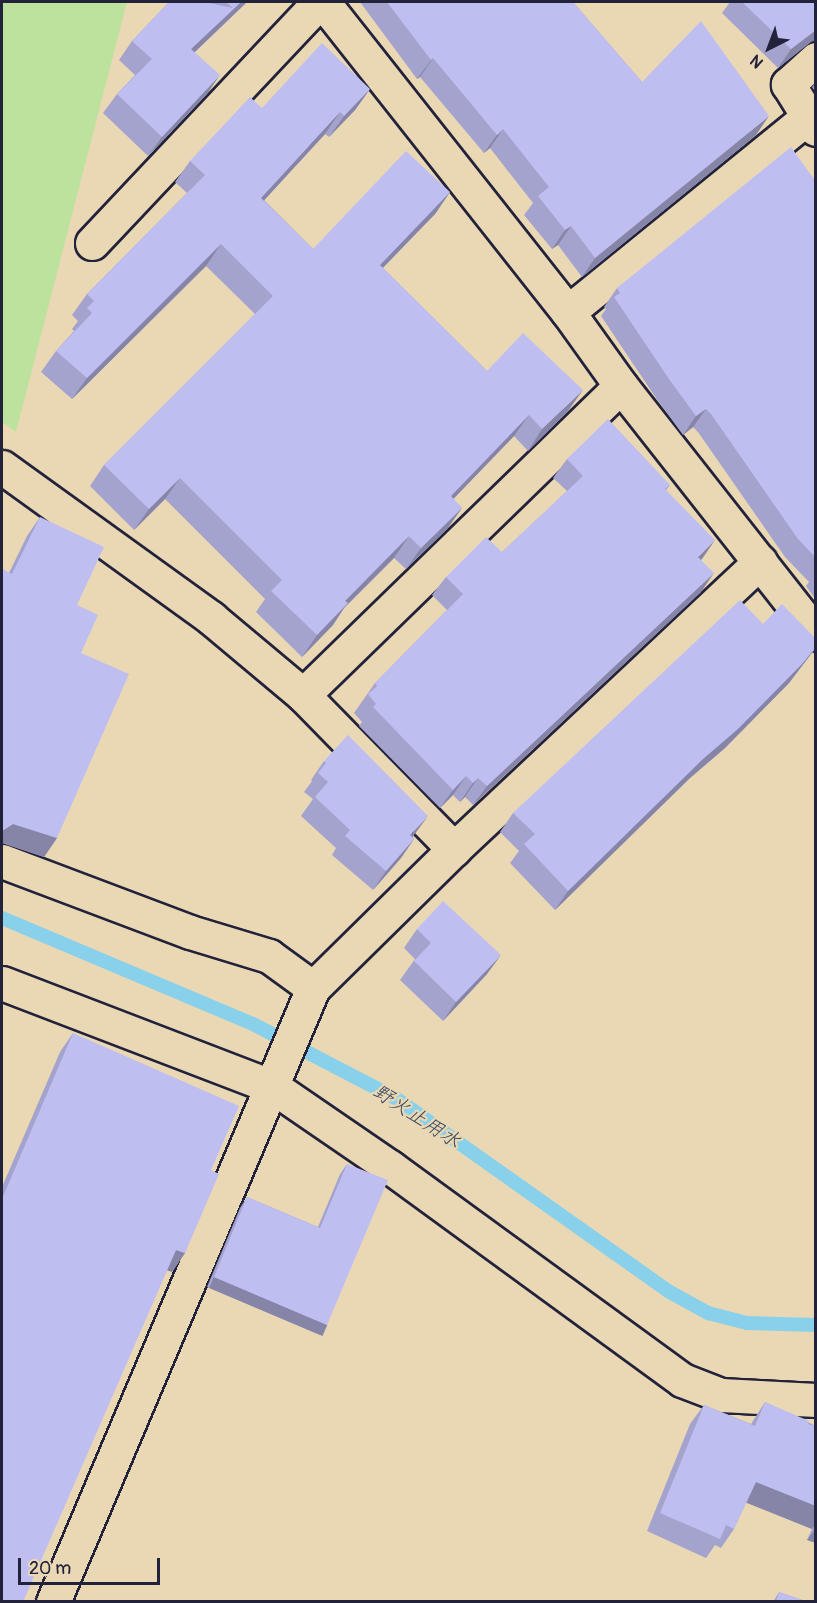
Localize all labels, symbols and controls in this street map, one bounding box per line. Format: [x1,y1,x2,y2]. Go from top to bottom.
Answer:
north arrow [739,18,799,78]
text: N [746,50,768,72]
water label: 野火止用水 [369,1079,465,1153]
scale bar [21,1546,164,1584]
text: 20 m [29,1557,71,1580]

